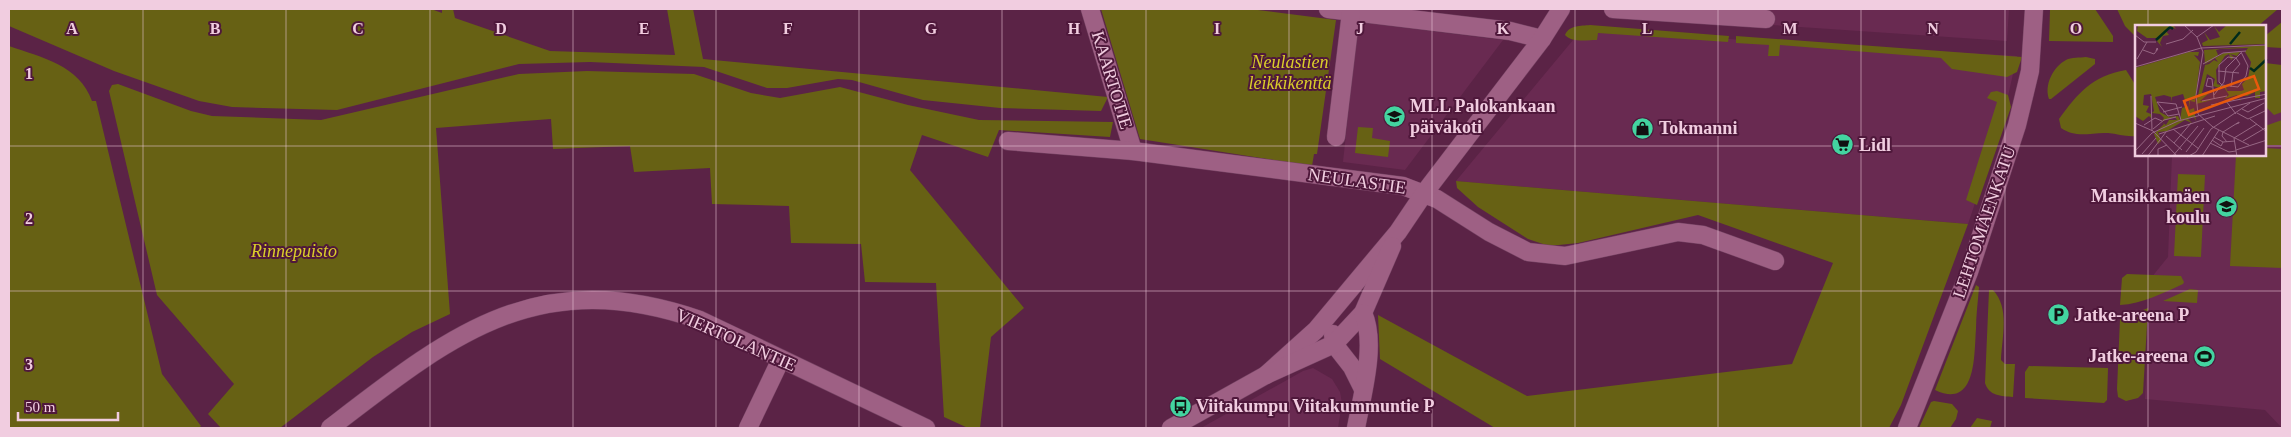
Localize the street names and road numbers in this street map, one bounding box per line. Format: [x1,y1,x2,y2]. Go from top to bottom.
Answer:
street label: KAARTOTIE [1088,29,1136,131]
street label: LEHTOMÄENKATU [1949,143,2019,301]
street label: NEULASTIE [1307,164,1407,198]
street label: VIERTOLANTIE [673,305,799,375]

